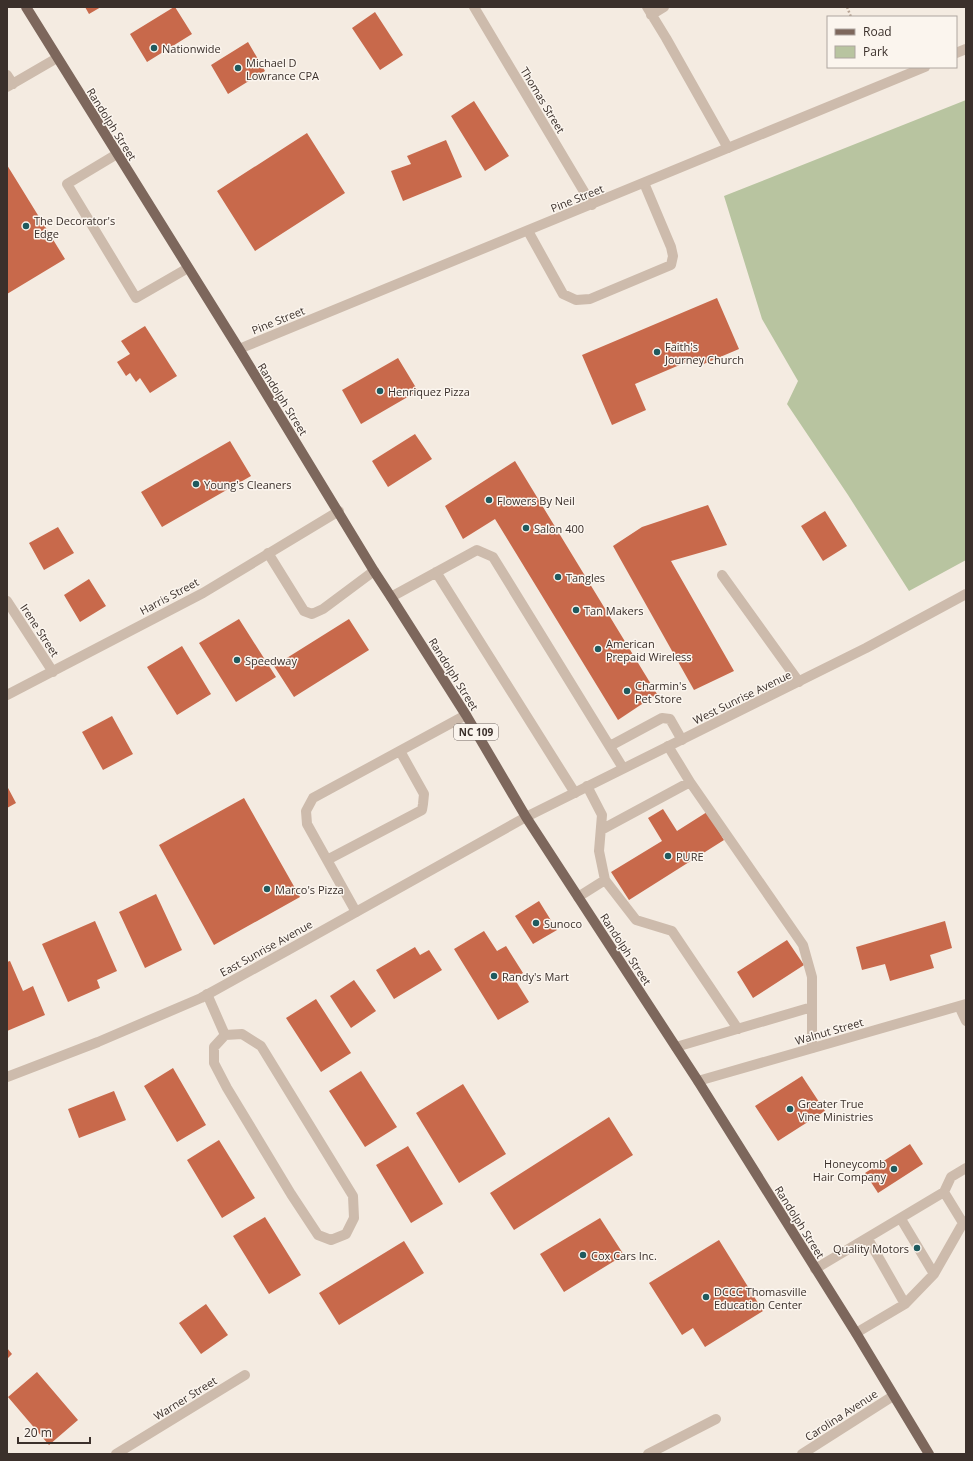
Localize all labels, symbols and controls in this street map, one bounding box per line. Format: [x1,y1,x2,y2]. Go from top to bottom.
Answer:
legend [827,16,957,68]
text: Road [863,23,892,40]
place label: Nationwide [162,41,221,56]
marker: Nationwide [149,43,159,53]
text: Park [863,43,889,60]
place label: Michael D Lowrance CPA [246,55,319,83]
marker: Michael D Lowrance CPA [233,63,243,73]
street label: Thomas Street [517,64,569,136]
street label: Randolph Street [84,85,140,163]
street label: Pine Street [548,181,606,215]
place label: The Decorator's Edge [34,213,115,241]
marker: The Decorator's Edge [21,221,31,231]
street label: Pine Street [249,303,307,337]
place label: Faith's Journey Church [664,339,744,367]
marker: Faith's Journey Church [652,347,662,357]
street label: Randolph Street [255,360,311,438]
place label: Henriquez Pizza [388,384,470,399]
marker: Henriquez Pizza [375,386,385,396]
place label: Young's Cleaners [204,477,291,492]
marker: Young's Cleaners [191,479,201,489]
place label: Flowers By Neil [497,493,575,508]
marker: Flowers By Neil [484,495,494,505]
place label: Salon 400 [534,521,584,536]
marker: Salon 400 [521,523,531,533]
place label: Tangles [566,570,605,585]
marker: Tangles [553,572,563,582]
street label: Harris Street [137,574,201,618]
street label: Irene Street [17,601,63,659]
place label: Tan Makers [584,603,643,618]
marker: Tan Makers [571,605,581,615]
street label: Randolph Street [426,635,482,713]
place label: American Prepaid Wireless [606,636,692,664]
marker: American Prepaid Wireless [593,644,603,654]
place label: Speedway [245,653,297,668]
marker: Speedway [232,655,242,665]
street label: West Sunrise Avenue [690,667,794,727]
place label: Charmin's Pet Store [635,678,687,706]
marker: Charmin's Pet Store [622,686,632,696]
road number: NC 109 [454,724,498,740]
place label: PURE [676,849,704,864]
marker: PURE [663,851,673,861]
place label: Marco's Pizza [275,882,344,897]
marker: Marco's Pizza [262,884,272,894]
street label: Randolph Street [597,910,655,988]
street label: East Sunrise Avenue [217,916,315,980]
place label: Sunoco [544,916,582,931]
marker: Sunoco [531,918,541,928]
place label: Randy's Mart [502,969,569,984]
marker: Randy's Mart [489,971,499,981]
street label: Walnut Street [793,1014,865,1048]
place label: Greater True Vine Ministries [798,1096,873,1124]
marker: Greater True Vine Ministries [785,1104,795,1114]
place label: Honeycomb Hair Company [813,1156,886,1184]
marker: Honeycomb Hair Company [889,1164,899,1174]
street label: Randolph Street [772,1183,828,1261]
place label: Quality Motors [833,1241,909,1256]
marker: Quality Motors [912,1243,922,1253]
place label: Cox Cars Inc. [591,1248,657,1263]
marker: Cox Cars Inc. [578,1250,588,1260]
place label: DCCC Thomasville Education Center [714,1284,807,1312]
marker: DCCC Thomasville Education Center [701,1292,711,1302]
street label: Warner Street [151,1373,219,1423]
street label: Carolina Avenue [802,1386,880,1444]
scale bar [18,1419,90,1445]
text: 20 m [24,1424,52,1441]

